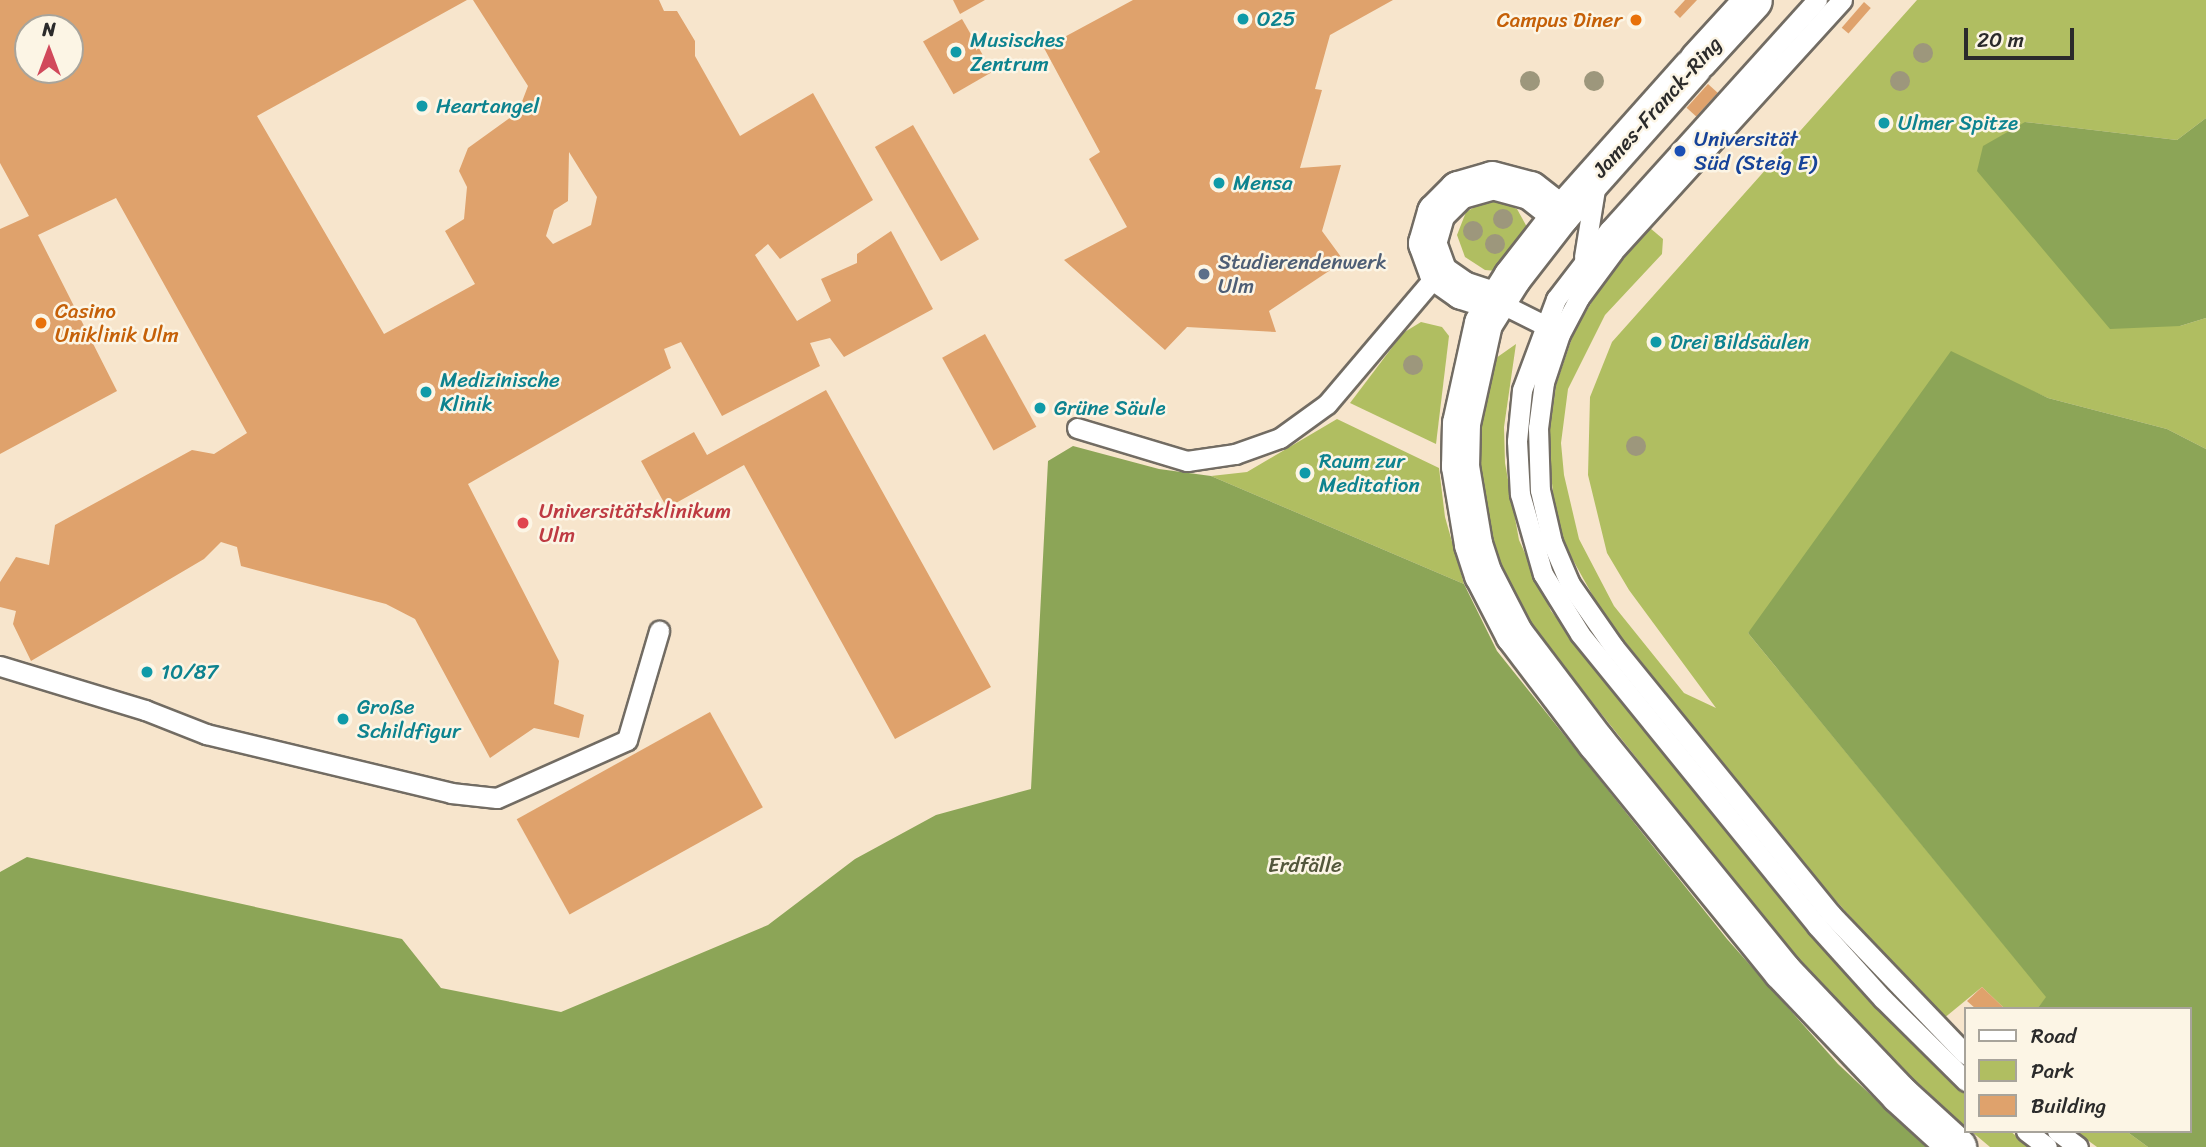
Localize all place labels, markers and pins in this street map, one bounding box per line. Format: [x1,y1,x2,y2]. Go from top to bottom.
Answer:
place label: O25 [1257,6,1296,32]
place label: Campus Diner [1497,7,1622,33]
marker: O25 [1235,11,1251,27]
marker: Campus Diner [1628,12,1644,28]
place label: Musisches Zentrum [970,27,1065,77]
marker: Musisches Zentrum [948,44,964,60]
place label: Heartangel [436,93,539,119]
marker: Heartangel [414,98,430,114]
place label: Ulmer Spitze [1898,110,2019,136]
marker: Ulmer Spitze [1876,115,1892,131]
place label: Universität Süd (Steig E) [1694,126,1817,176]
marker: Universität Süd (Steig E) [1672,143,1688,159]
place label: Mensa [1233,170,1292,196]
marker: Mensa [1211,175,1227,191]
place label: Studierendenwerk Ulm [1218,249,1387,299]
marker: Studierendenwerk Ulm [1196,266,1212,282]
place label: Casino Uniklinik Ulm [55,298,179,348]
marker: Casino Uniklinik Ulm [33,315,49,331]
place label: Drei Bildsäulen [1670,329,1807,355]
marker: Drei Bildsäulen [1648,334,1664,350]
place label: Medizinische Klinik [440,367,560,417]
marker: Medizinische Klinik [418,384,434,400]
place label: Grüne Säule [1054,395,1166,421]
marker: Grüne Säule [1032,400,1048,416]
place label: Raum zur Meditation [1319,448,1420,498]
marker: Raum zur Meditation [1297,465,1313,481]
place label: Universitätsklinikum Ulm [539,498,731,548]
marker: Universitätsklinikum Ulm [513,513,533,533]
place label: 10/87 [161,659,218,685]
marker: 10/87 [139,664,155,680]
place label: Große Schildfigur [357,694,461,744]
marker: Große Schildfigur [335,711,351,727]

